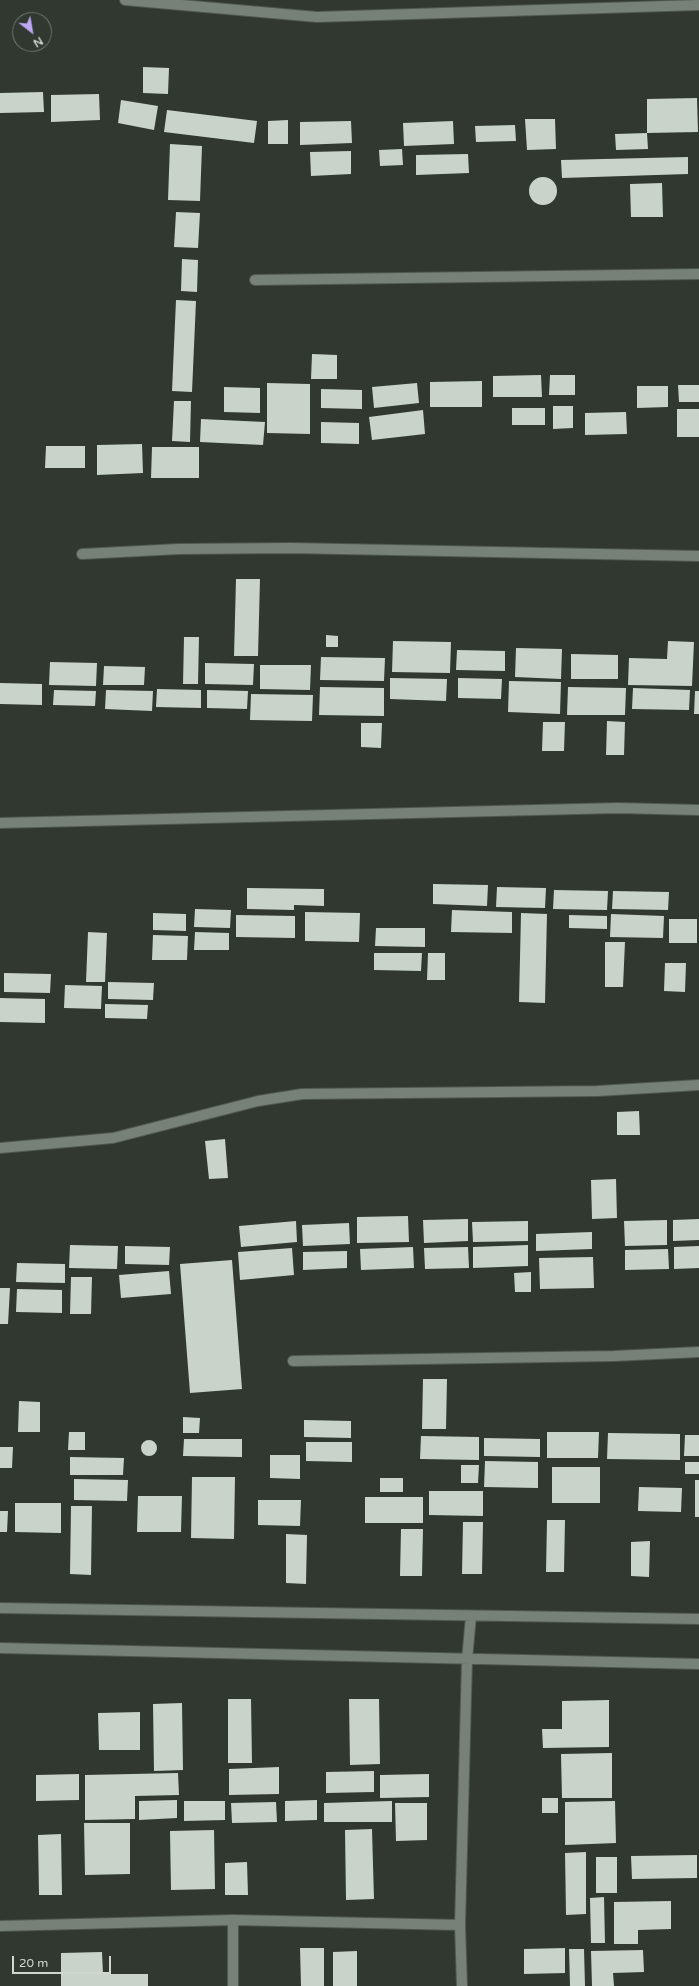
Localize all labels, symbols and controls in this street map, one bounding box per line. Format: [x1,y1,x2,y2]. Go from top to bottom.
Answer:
north arrow [12,12,52,52]
text: N [31,34,45,50]
scale bar [14,1948,113,1974]
text: 20 m [19,1956,48,1970]

